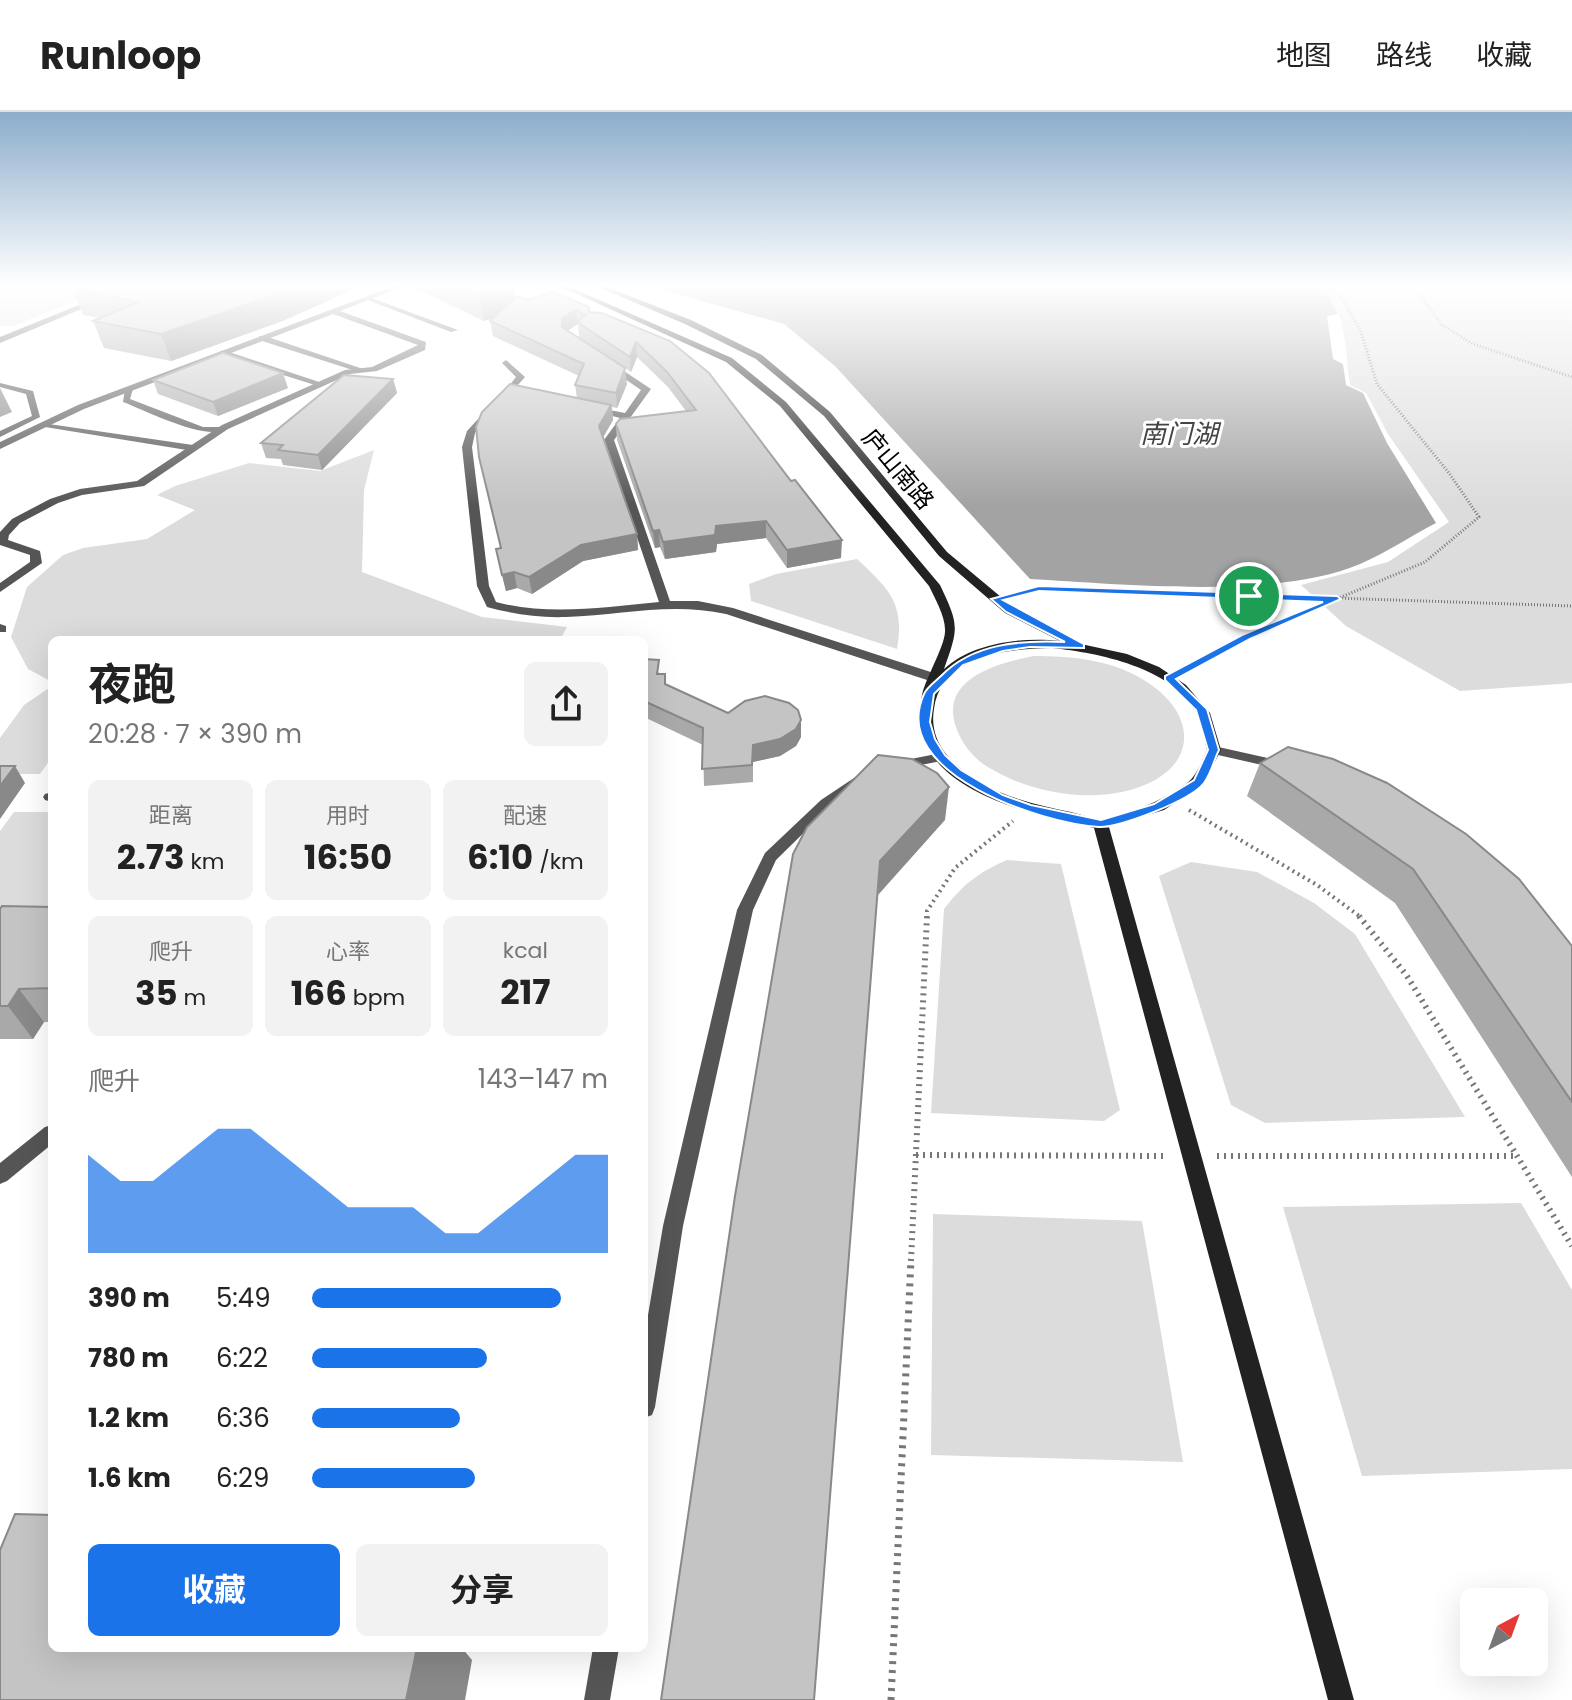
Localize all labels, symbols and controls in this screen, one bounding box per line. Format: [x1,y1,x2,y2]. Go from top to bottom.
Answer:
text: Runloop [40,29,201,82]
text: 地图 [1276,36,1332,75]
text: 路线 [1376,36,1432,75]
text: 收藏 [1476,36,1532,75]
water label: 南门湖 [1140,416,1222,452]
street label: 庐山南路 [855,422,941,516]
pin [1215,562,1283,630]
icon: arrive [1227,574,1271,618]
text: 夜跑 [88,654,176,715]
button: share [524,662,608,746]
text: 20:28 · 7 × 390 m [88,716,302,752]
text: 距离 [149,800,193,831]
text: 用时 [326,800,370,831]
text: 配速 [503,800,547,831]
text: 2.73 [117,833,185,881]
text: 16:50 [304,833,392,881]
text: 6:10 [467,833,533,881]
text: km [185,846,224,877]
text: /km [533,846,584,877]
text: kcal [503,935,548,966]
text: 爬升 [149,936,193,967]
text: 心率 [326,936,370,967]
text: 217 [500,968,551,1016]
text: 35 [135,969,178,1017]
text: 166 [291,969,347,1017]
text: m [178,982,206,1013]
text: bpm [347,982,405,1013]
text: 143–147 m [478,1061,608,1097]
text: 爬升 [88,1063,140,1099]
text: 390 m [88,1280,170,1316]
text: 5:49 [216,1280,271,1316]
text: 780 m [88,1340,169,1376]
text: 6:22 [216,1340,268,1376]
text: 1.2 km [88,1400,169,1436]
text: 6:36 [216,1400,270,1436]
text: 1.6 km [88,1460,171,1496]
text: 6:29 [216,1460,269,1496]
button: 收藏 [88,1544,340,1636]
button: 分享 [356,1544,608,1636]
north arrow [1460,1588,1548,1676]
map controls [1460,1588,1548,1676]

